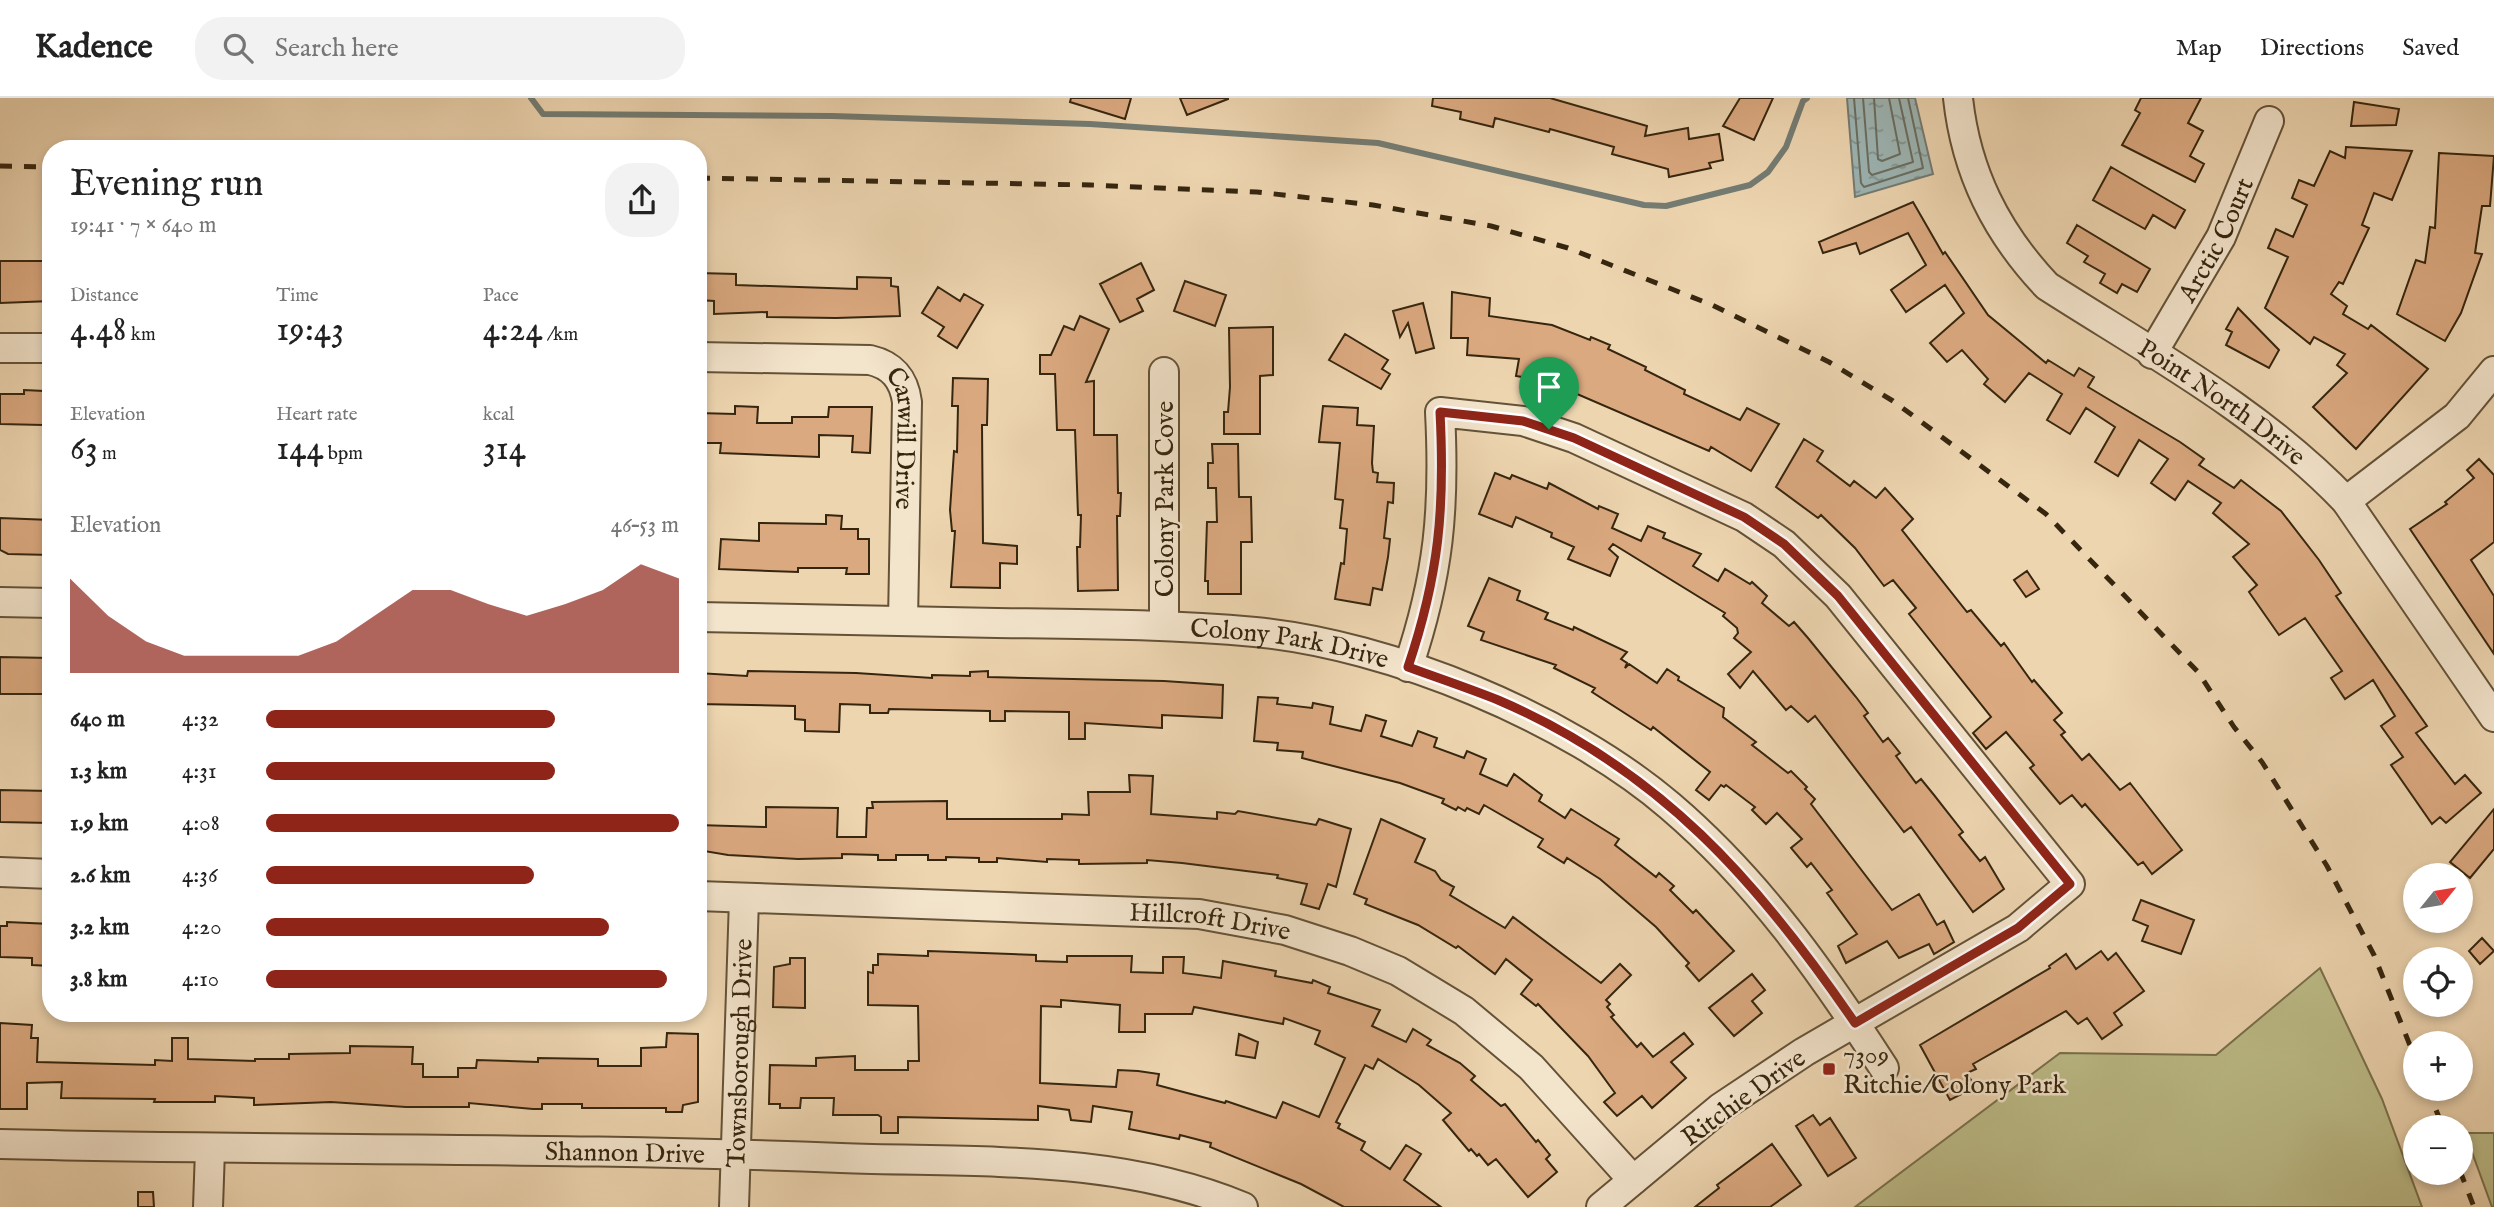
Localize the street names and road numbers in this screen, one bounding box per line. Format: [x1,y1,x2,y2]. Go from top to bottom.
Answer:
street label: Arctic Court [2171,173,2262,309]
street label: Point North Drive [2132,332,2312,473]
street label: Carwill Drive [878,361,922,510]
street label: Colony Park Cove [1149,401,1182,597]
street label: Colony Park Drive [1189,612,1393,677]
street label: Hillcroft Drive [1129,897,1293,949]
street label: Townsborough Drive [720,938,761,1168]
street label: Ritchie Drive [1675,1042,1812,1154]
street label: Shannon Drive [545,1136,705,1172]

